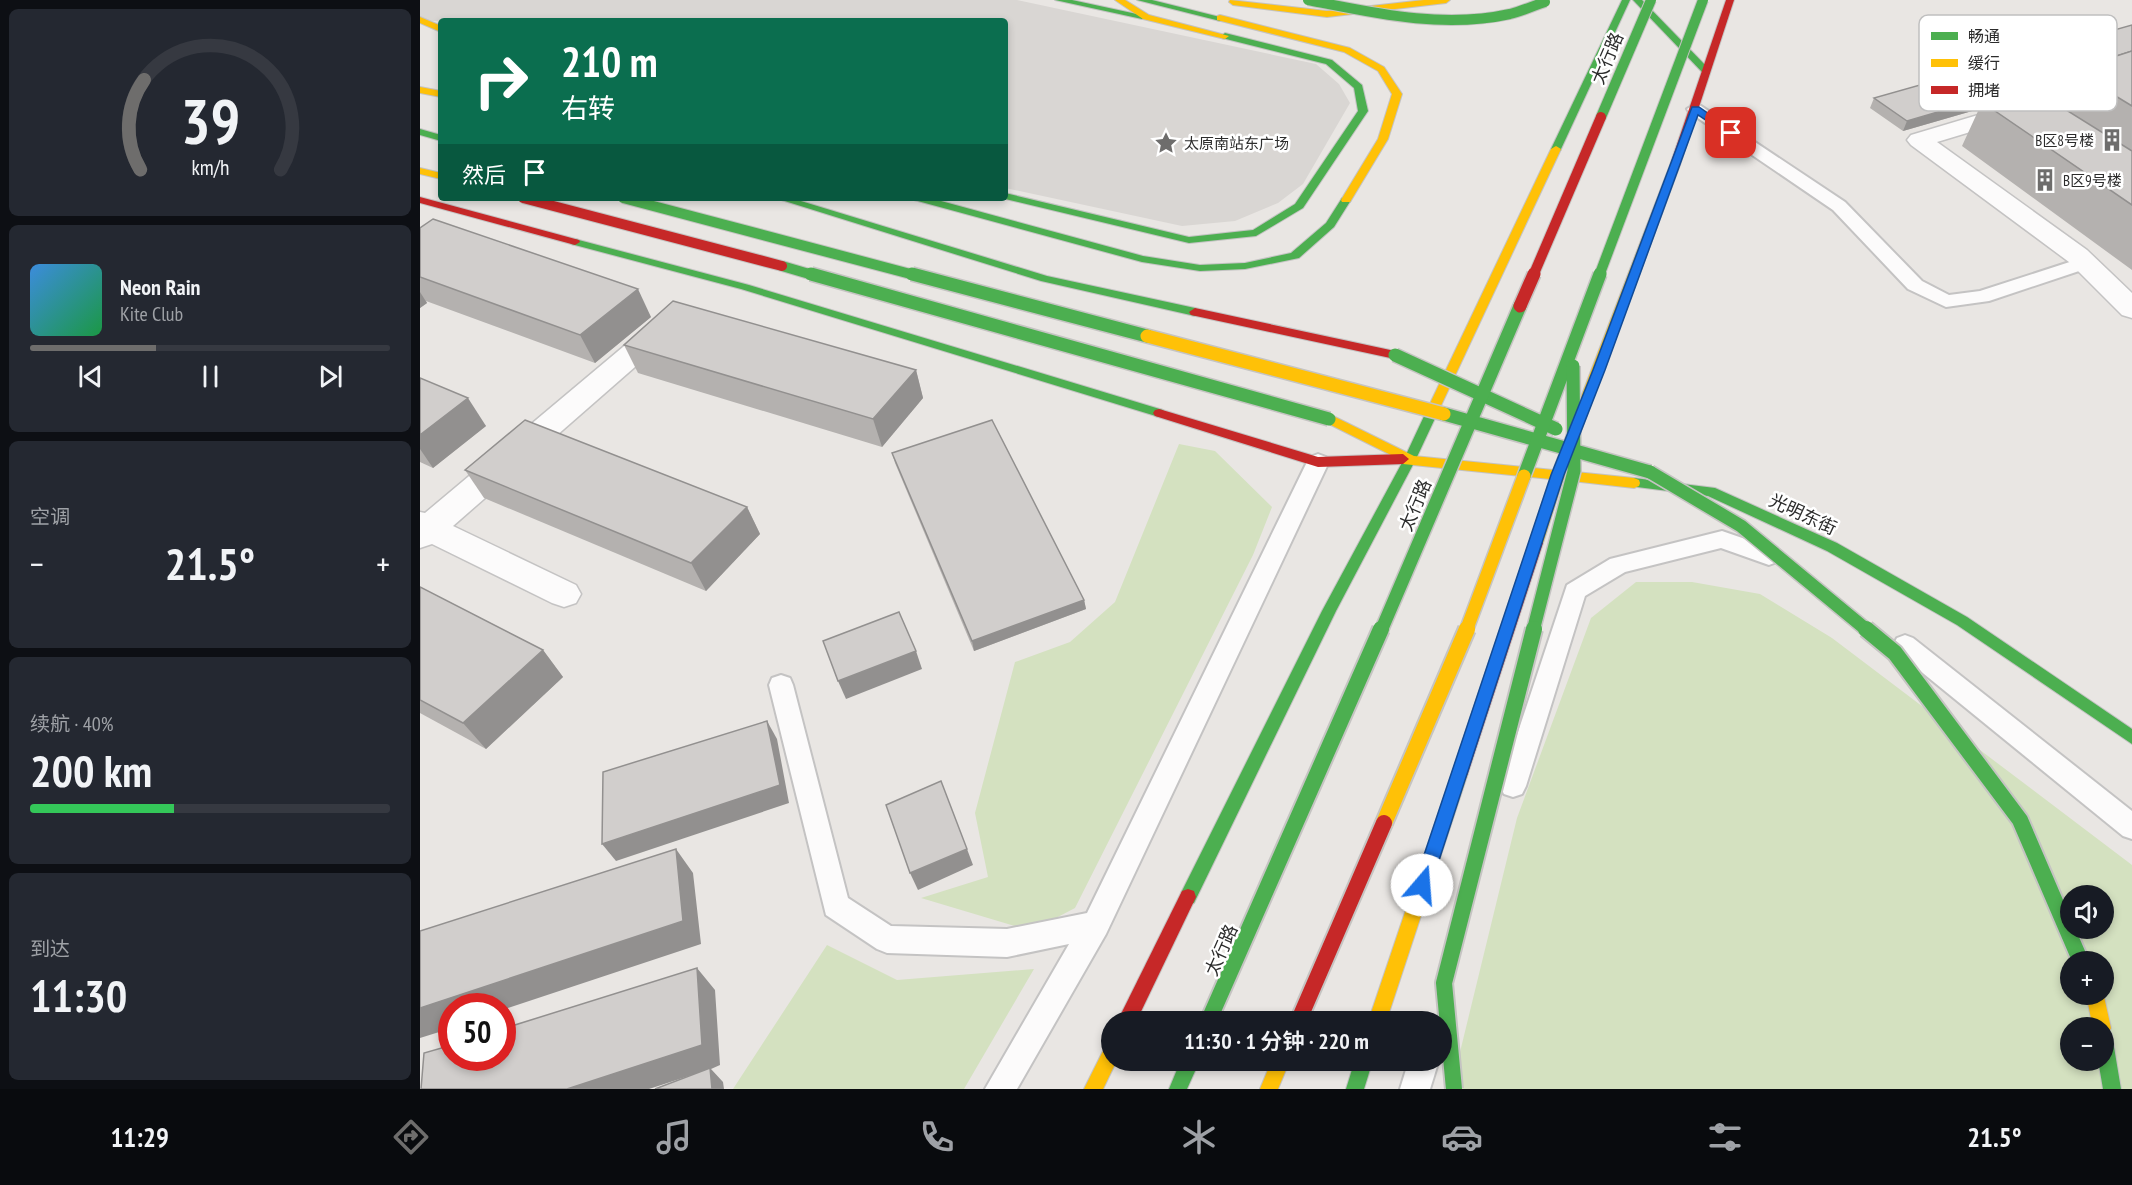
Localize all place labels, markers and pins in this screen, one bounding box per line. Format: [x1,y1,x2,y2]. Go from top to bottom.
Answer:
pin [1705,107,1756,158]
building icon: B区8号楼 [2099,127,2125,153]
place icon: 太原南站东广场 [1153,130,1179,156]
place label: B区8号楼 [2035,131,2094,150]
place label: 太原南站东广场 [1184,134,1289,153]
building icon: B区9号楼 [2032,167,2058,193]
place label: B区9号楼 [2063,171,2122,190]

